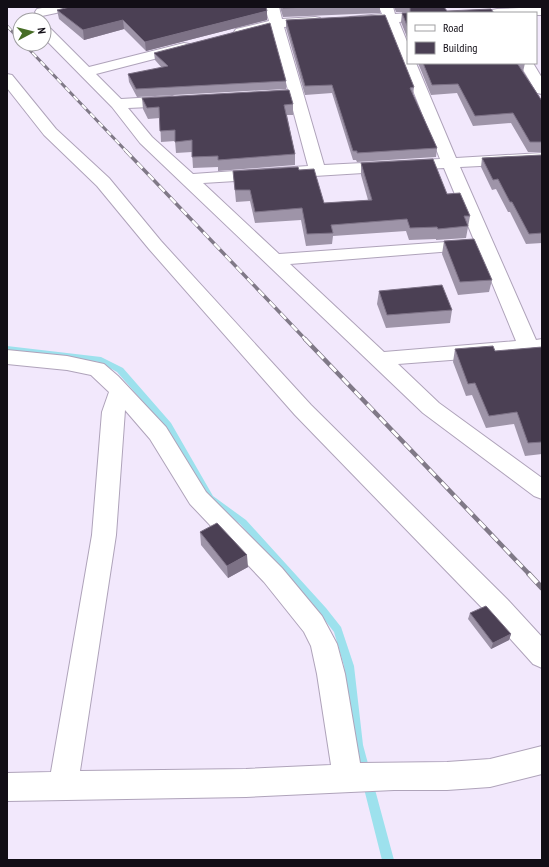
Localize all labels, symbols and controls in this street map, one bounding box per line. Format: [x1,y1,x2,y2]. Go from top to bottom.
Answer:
north arrow [12,12,52,52]
legend [407,12,537,64]
text: Road [443,20,463,35]
text: N [35,27,49,35]
text: Building [443,40,478,55]

